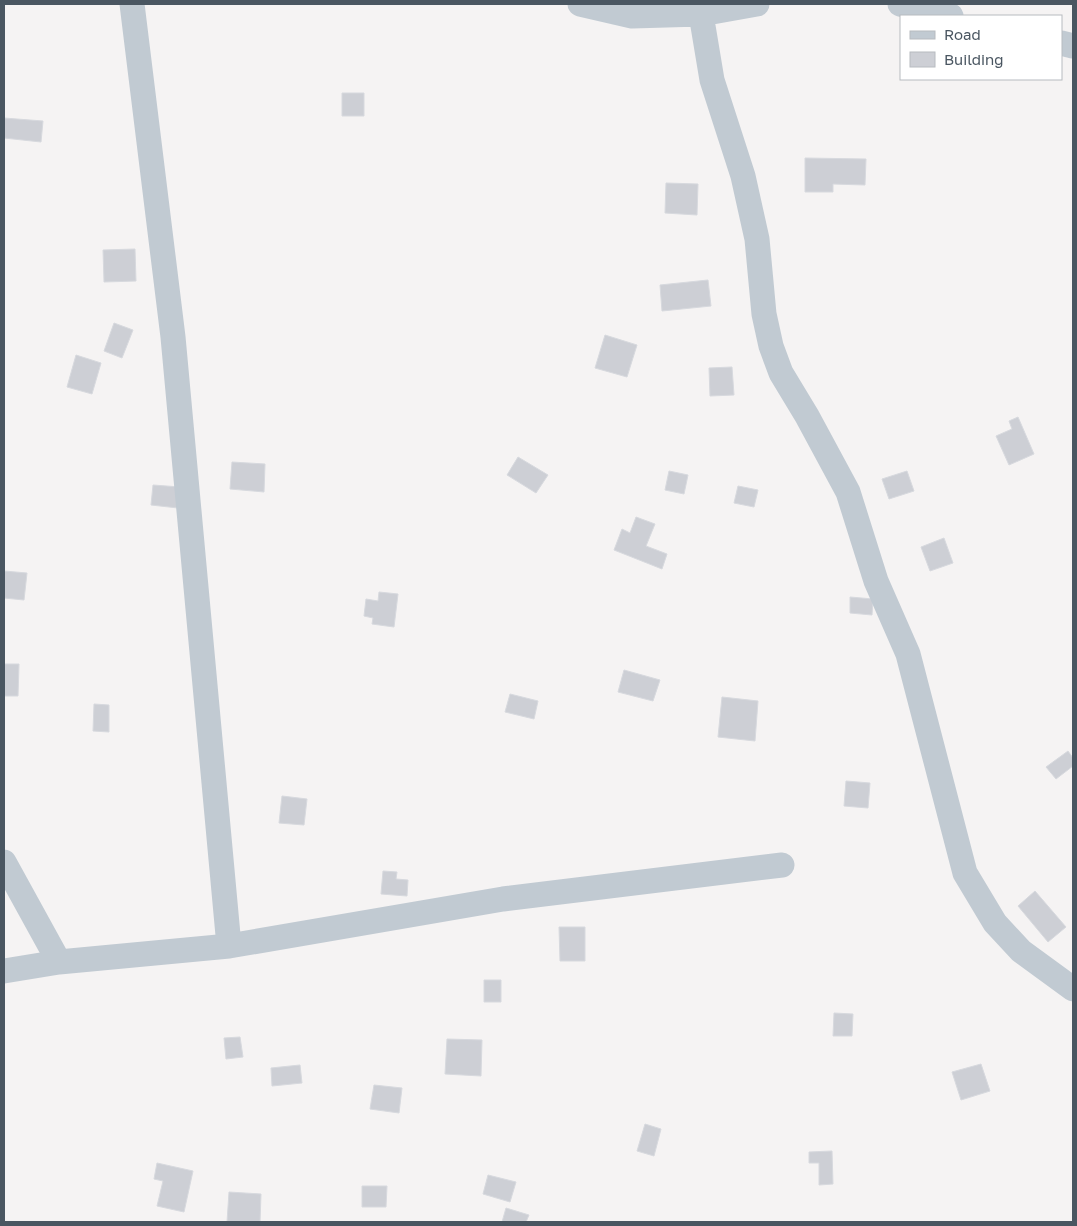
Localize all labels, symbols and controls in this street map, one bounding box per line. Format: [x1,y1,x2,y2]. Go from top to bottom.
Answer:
legend [900,15,1062,80]
text: Road [944,25,981,43]
text: Building [944,50,1004,68]

